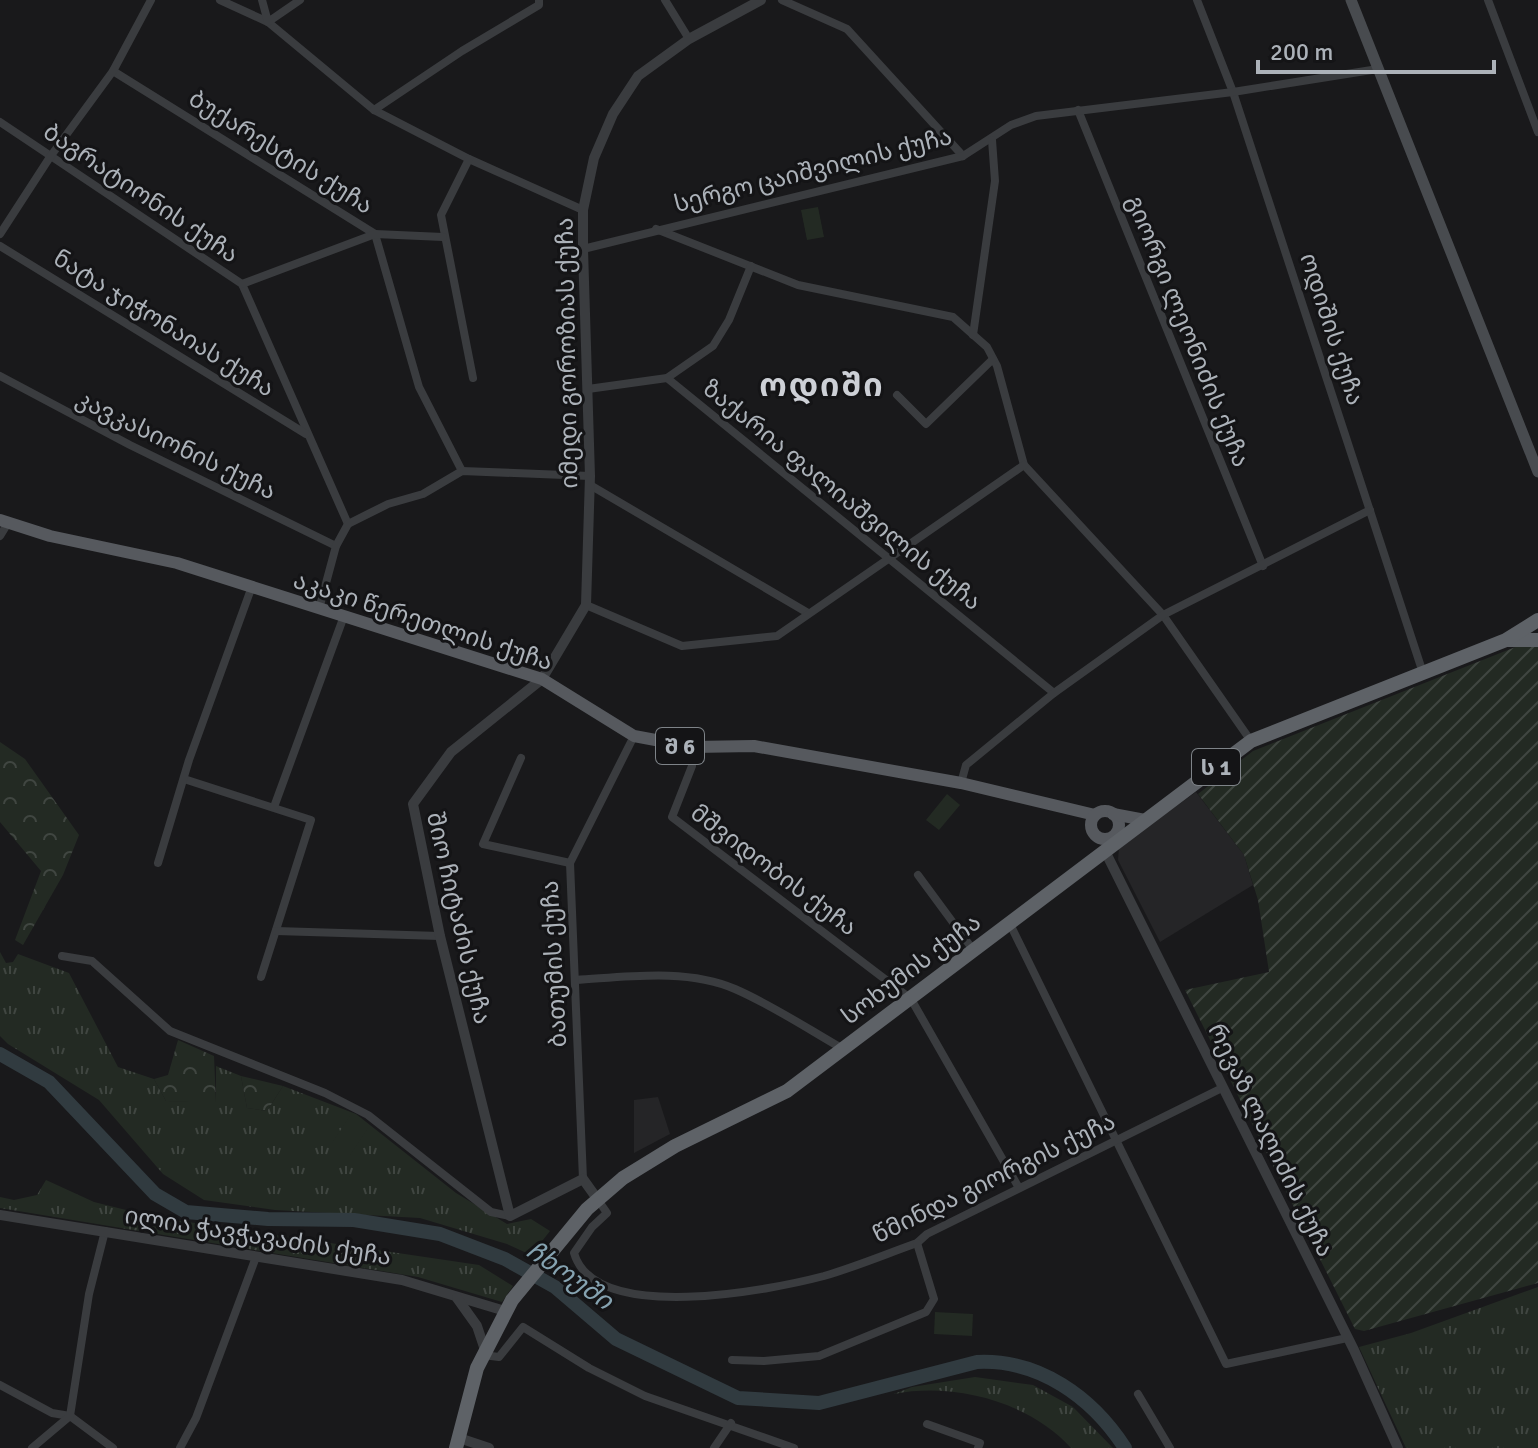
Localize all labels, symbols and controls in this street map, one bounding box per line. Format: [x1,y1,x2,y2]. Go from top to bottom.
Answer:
scale bar [1258,24,1494,74]
text: 200 m [1270,37,1333,67]
street label: ბუქარესტის ქუჩა [183,83,379,221]
street label: ბაგრატიონის ქუჩა [38,116,244,270]
street label: სერგო ცაიშვილის ქუჩა [671,121,955,219]
street label: გიორგი ლეონიძის ქუჩა [1120,191,1256,471]
street label: იმედი გოროზიას ქუჩა [550,217,584,489]
street label: ნატა ჯიჭონაიას ქუჩა [48,243,280,403]
street label: ოდიშის ქუჩა [1293,249,1371,409]
district label: ოდიში [759,366,885,405]
street label: ზაქარია ფალიაშვილის ქუჩა [697,373,987,617]
street label: კავკასიონის ქუჩა [71,384,281,506]
street label: აკაკი წერეთლის ქუჩა [290,565,556,677]
road number: შ 6 [656,728,704,764]
road number: ს 1 [1192,749,1240,785]
street label: მშვიდობის ქუჩა [685,798,863,942]
street label: შიო ჩიტაძის ქუჩა [420,809,498,1027]
street label: ბათუმის ქუჩა [535,880,573,1048]
street label: სოხუმის ქუჩა [835,907,987,1031]
street label: რევაზ ლაღიძის ქუჩა [1201,1018,1341,1262]
street label: წმინდა გიორგის ქუჩა [868,1106,1120,1250]
street label: ილია ჭავჭავაძის ქუჩა [123,1200,393,1272]
water label: ჩხოუში [520,1235,620,1318]

